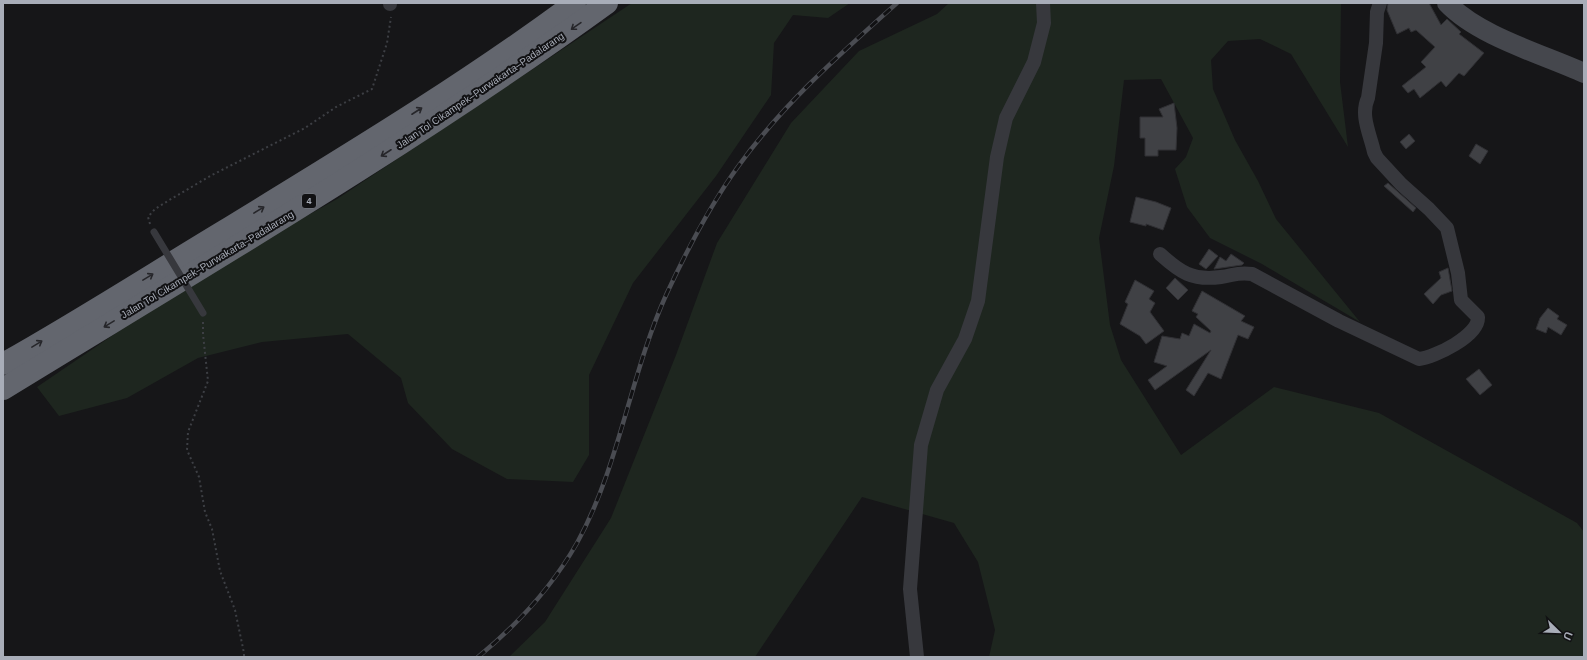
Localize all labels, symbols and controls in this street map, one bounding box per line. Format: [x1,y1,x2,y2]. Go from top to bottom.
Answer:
one-way arrow [571,22,582,30]
street label: Jalan Tol Cikampek–Purwakarta–Padalarang [395,30,566,151]
one-way arrow [411,107,422,115]
one-way arrow [381,148,392,157]
road number: 4 [302,194,316,208]
one-way arrow [253,205,265,213]
street label: Jalan Tol Cikampek–Purwakarta–Padalarang [119,208,296,320]
one-way arrow [142,273,153,281]
one-way arrow [104,320,115,328]
one-way arrow [31,340,43,348]
north arrow [1539,612,1579,652]
text: U [1561,630,1575,642]

